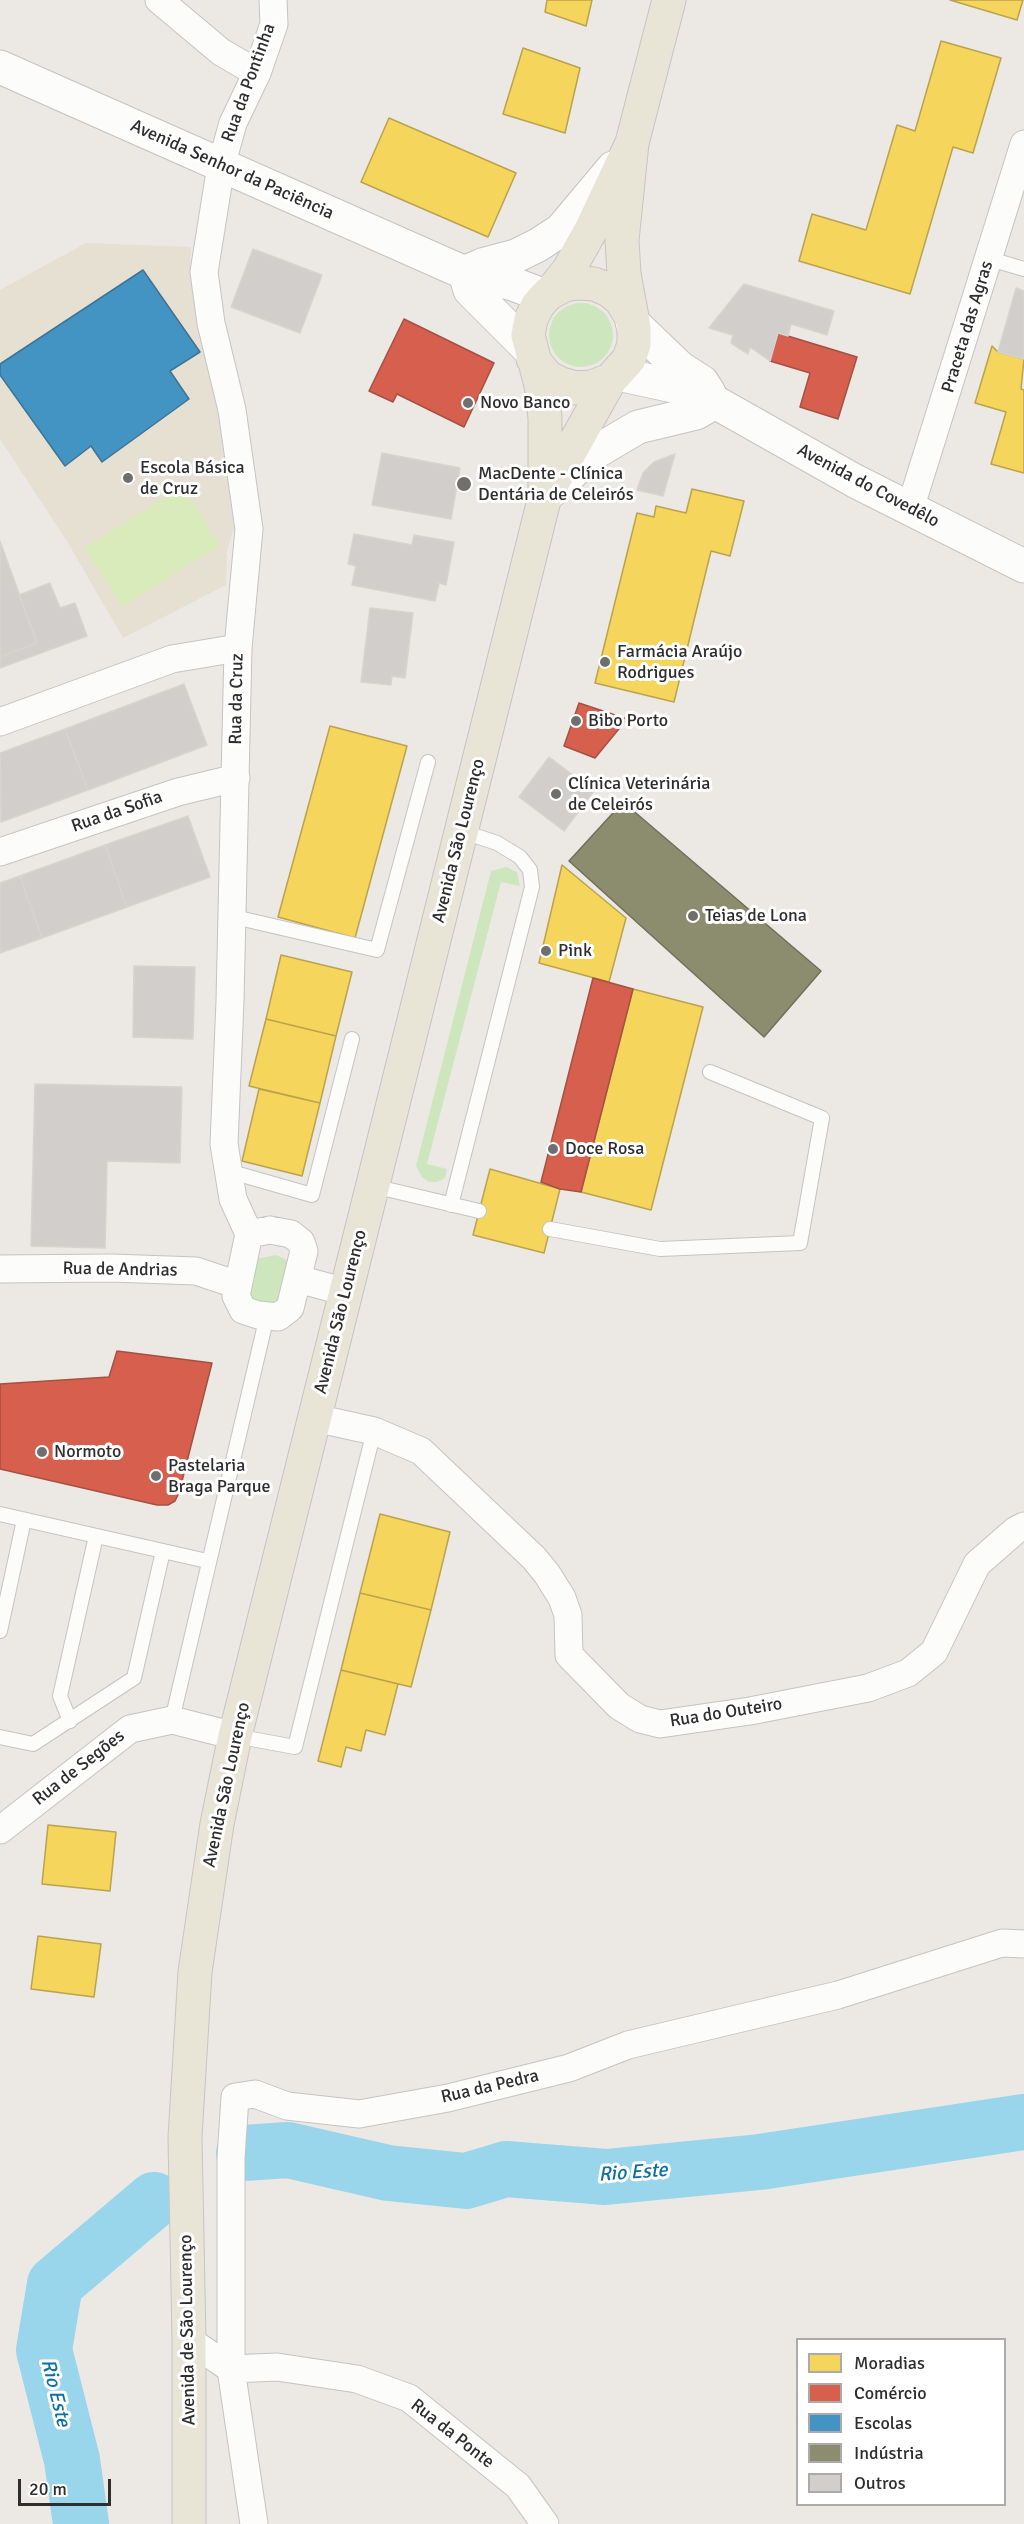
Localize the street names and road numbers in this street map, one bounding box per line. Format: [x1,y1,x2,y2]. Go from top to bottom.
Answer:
street label: Rua da Pontinha [217,21,281,145]
street label: Avenida Senhor da Paciência [127,115,337,225]
street label: Praceta das Agras [938,259,998,395]
street label: Avenida do Covedêlo [793,439,943,533]
street label: Rua da Cruz [225,653,249,745]
street label: Avenida São Lourenço [428,757,490,925]
street label: Rua da Sofia [69,786,165,838]
street label: Avenida São Lourenço [310,1228,372,1396]
street label: Rua de Andrias [62,1258,178,1282]
street label: Rua do Outeiro [668,1693,784,1733]
street label: Avenida São Lourenço [199,1700,255,1870]
street label: Rua de Segões [29,1725,129,1811]
street label: Rua da Pedra [439,2065,541,2109]
street label: Avenida de São Lourenço [176,2234,200,2426]
street label: Rua da Ponte [406,2395,498,2473]

